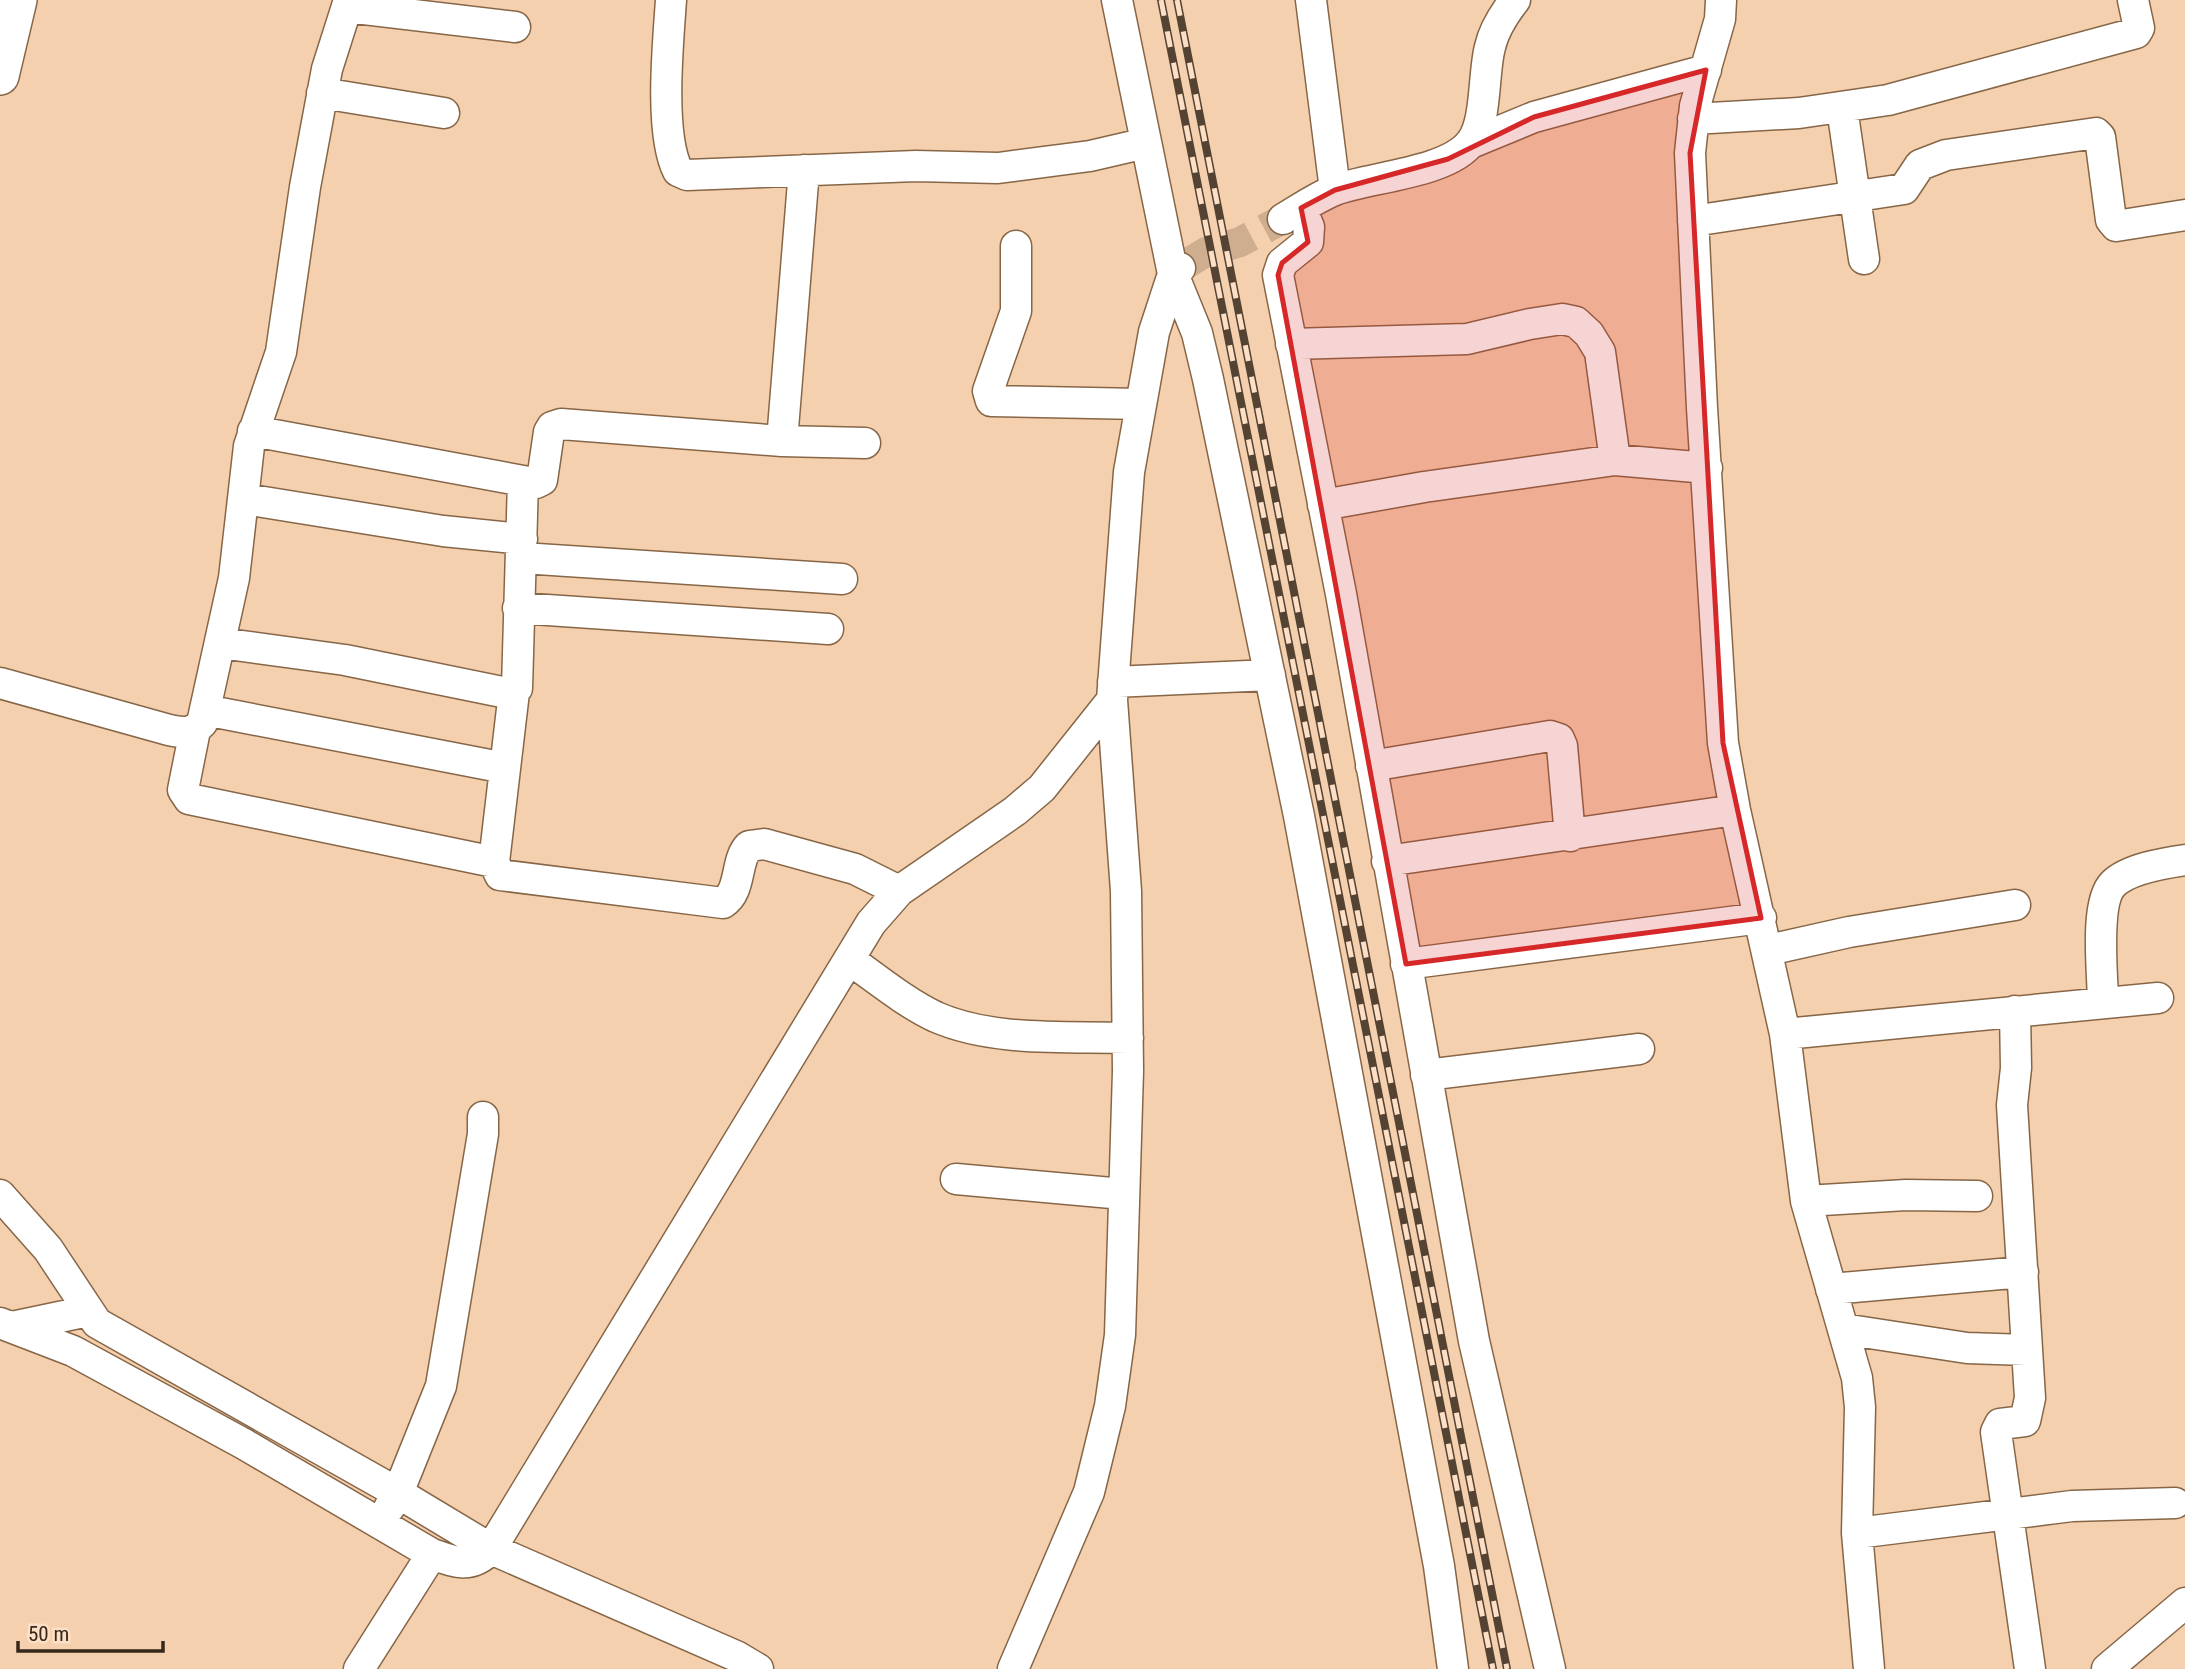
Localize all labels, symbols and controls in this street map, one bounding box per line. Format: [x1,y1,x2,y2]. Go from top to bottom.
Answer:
scale bar [18,1610,163,1654]
text: 50 m [28,1622,69,1646]

